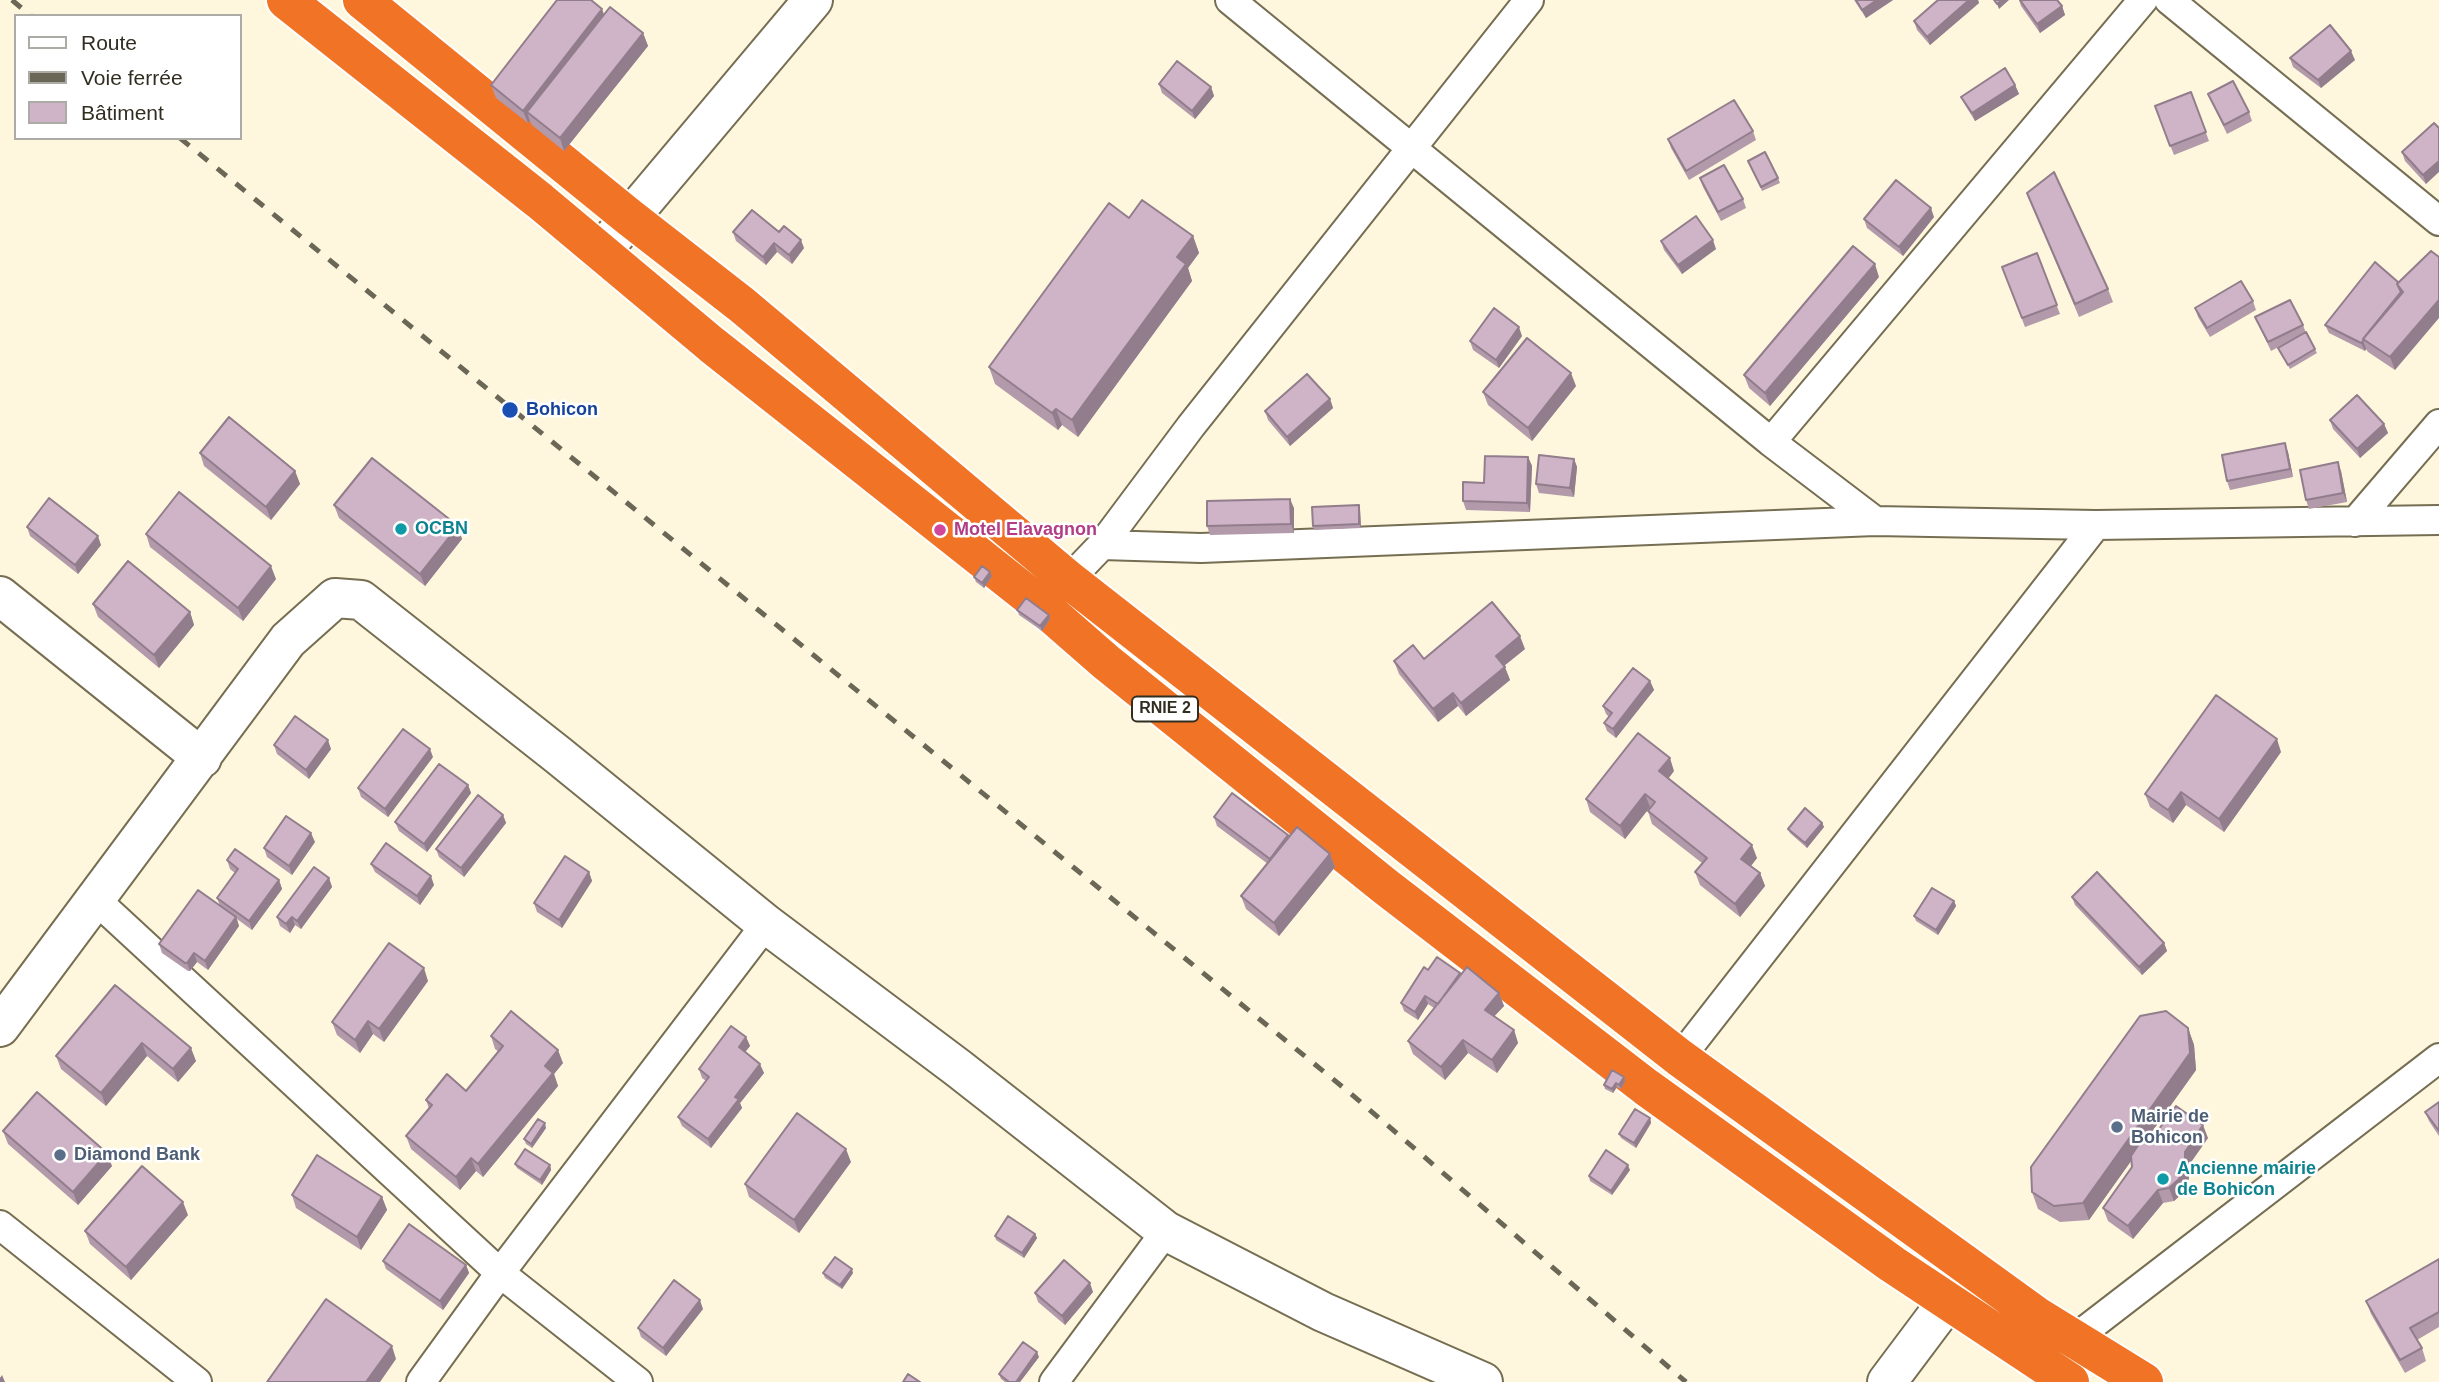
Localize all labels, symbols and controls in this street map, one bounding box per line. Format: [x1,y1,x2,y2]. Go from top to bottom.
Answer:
legend [14,14,242,140]
text: Route [81,31,137,54]
text: Voie ferrée [81,66,183,89]
text: Bâtiment [81,101,164,124]
place label: Bohicon [526,399,598,421]
marker: Bohicon [500,400,520,420]
place label: OCBN [415,518,468,540]
place label: Motel Elavagnon [954,519,1097,541]
marker: OCBN [393,521,409,537]
marker: Motel Elavagnon [932,522,948,538]
road number: RNIE 2 [1132,696,1198,722]
place label: Mairie de Bohicon [2131,1106,2209,1148]
marker: Mairie de Bohicon [2109,1119,2125,1135]
place label: Diamond Bank [74,1144,200,1166]
marker: Diamond Bank [52,1147,68,1163]
place label: Ancienne mairie de Bohicon [2177,1158,2316,1200]
marker: Ancienne mairie de Bohicon [2155,1171,2171,1187]

